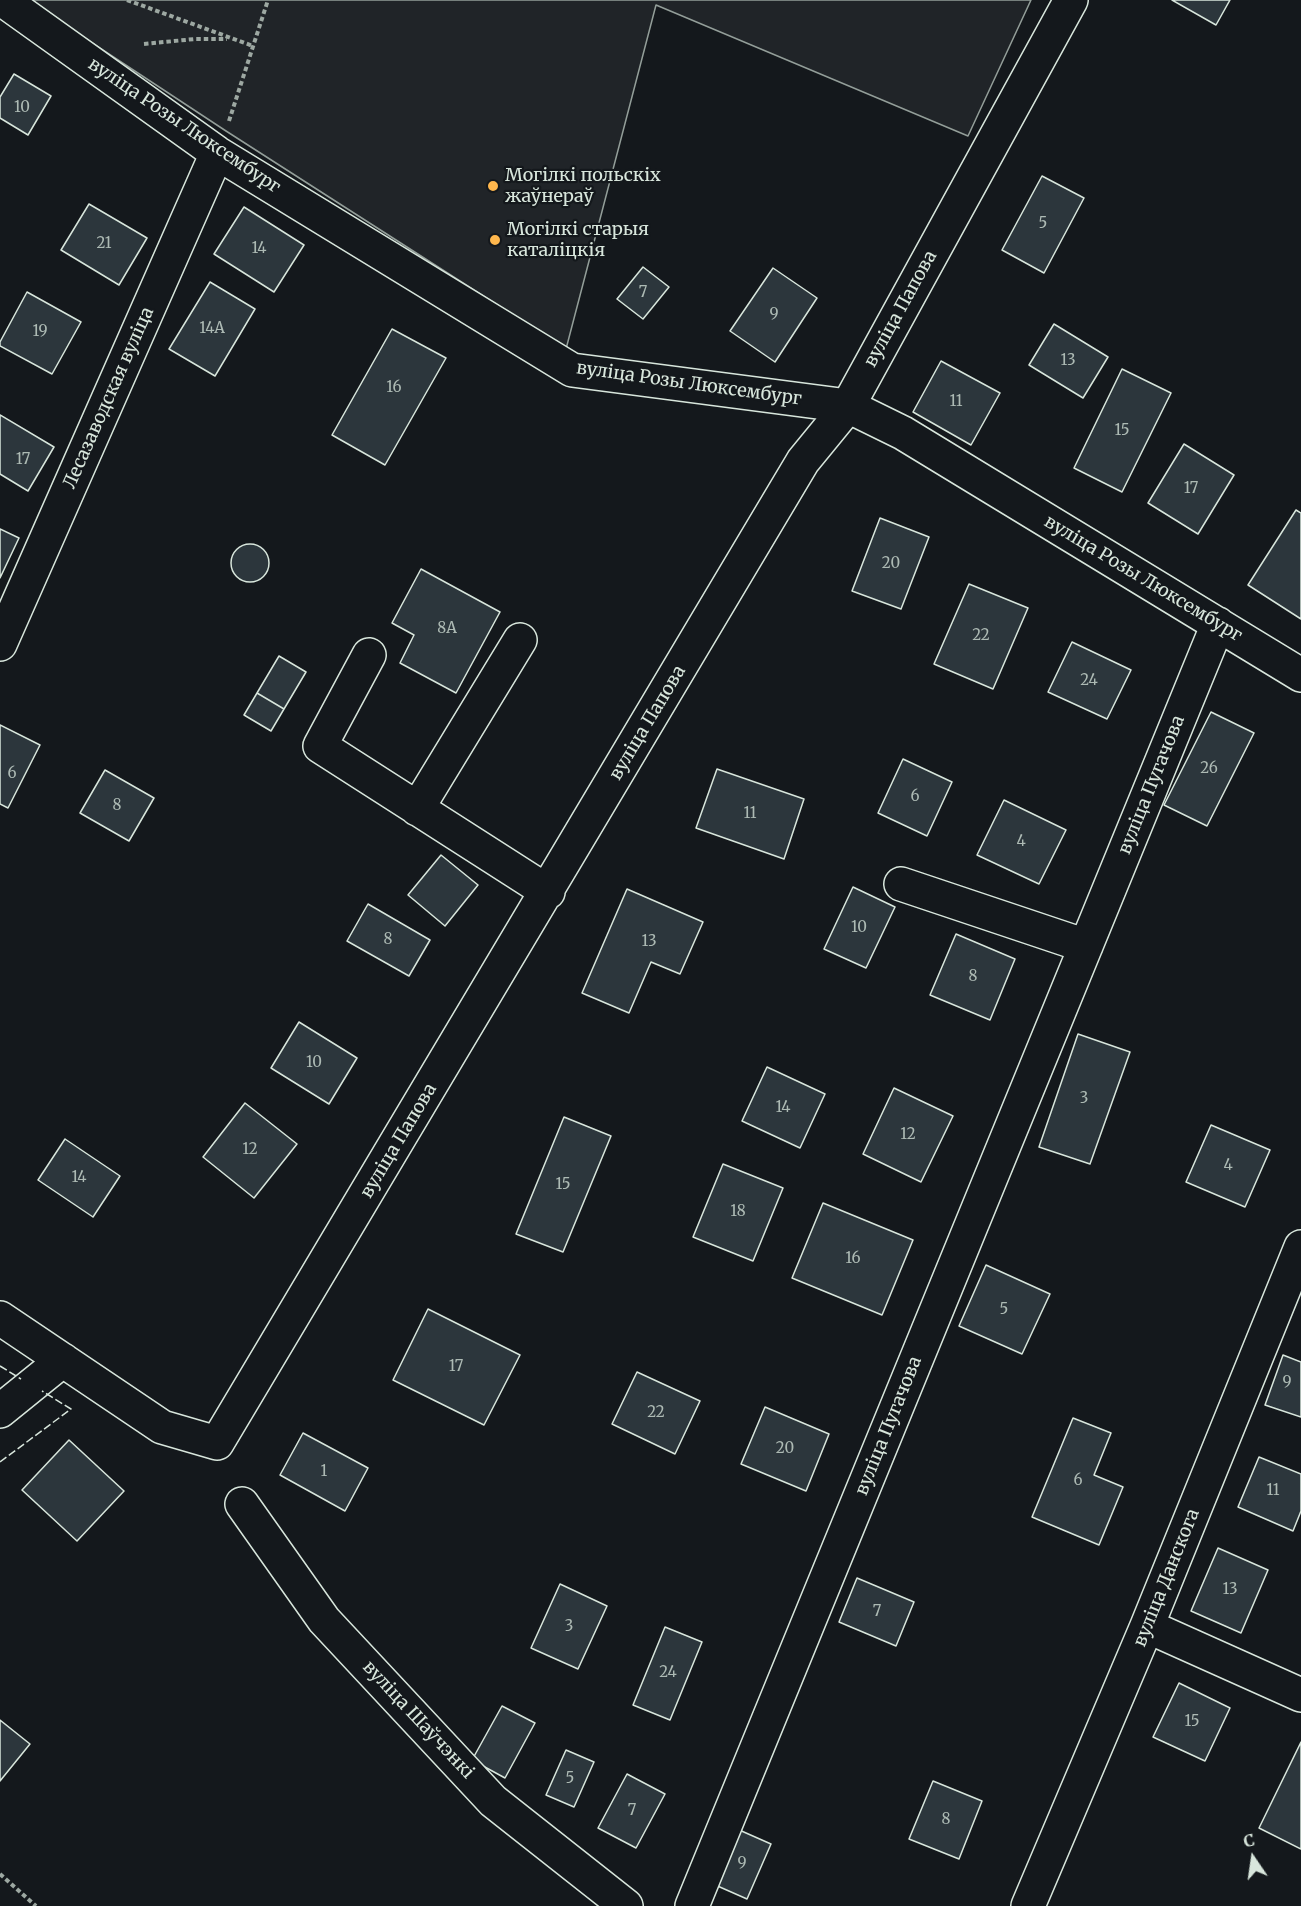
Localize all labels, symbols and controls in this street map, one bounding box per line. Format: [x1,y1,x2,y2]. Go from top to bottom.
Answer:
street label: вуліца Розы Люксембург [84,53,284,199]
house number: 10 [14,99,30,117]
place label: Могілкі польскіх жаўнераў [505,165,661,207]
marker: Могілкі польскіх жаўнераў [486,179,500,193]
house number: 5 [1039,215,1047,233]
place label: Могілкі старыя каталіцкія [507,219,649,262]
marker: Могілкі старыя каталіцкія [488,233,502,247]
house number: 21 [96,235,112,253]
house number: 14 [251,240,267,258]
street label: вуліца Папова [860,247,942,371]
house number: 7 [639,284,647,302]
street label: Лесазаводская вуліца [59,304,159,492]
house number: 9 [769,306,779,324]
house number: 14А [199,320,225,338]
house number: 19 [32,323,48,341]
house number: 13 [1061,352,1075,370]
street label: вуліца Розы Люксембург [575,357,803,411]
house number: 16 [386,379,402,397]
house number: 11 [949,393,963,411]
house number: 15 [1114,422,1130,440]
house number: 17 [16,451,30,469]
house number: 17 [1184,480,1198,498]
street label: вуліца Розы Люксембург [1040,511,1246,647]
house number: 20 [882,555,900,573]
house number: 8А [437,620,457,638]
house number: 22 [972,627,990,645]
street label: вуліца Папова [605,662,691,784]
house number: 24 [1080,672,1098,690]
street label: вуліца Пугачова [1114,712,1190,858]
house number: 26 [1200,760,1218,778]
house number: 6 [7,765,17,783]
house number: 6 [910,788,920,806]
house number: 8 [113,797,121,815]
house number: 11 [743,805,757,823]
house number: 4 [1016,833,1026,851]
house number: 10 [851,919,867,937]
house number: 8 [384,931,392,949]
house number: 13 [642,933,656,951]
house number: 8 [969,968,977,986]
house number: 10 [306,1054,322,1072]
street label: вуліца Папова [356,1080,442,1202]
house number: 3 [1080,1090,1088,1108]
house number: 14 [775,1099,791,1117]
house number: 12 [900,1126,916,1144]
house number: 12 [242,1141,258,1159]
house number: 4 [1223,1157,1233,1175]
house number: 14 [71,1169,87,1187]
house number: 15 [555,1176,571,1194]
house number: 18 [730,1203,746,1221]
house number: 16 [845,1250,861,1268]
house number: 5 [1000,1301,1008,1319]
street label: вуліца Пугачова [851,1353,927,1499]
house number: 17 [449,1358,463,1376]
house number: 9 [1282,1374,1292,1392]
house number: 22 [647,1404,665,1422]
house number: 20 [776,1440,794,1458]
house number: 1 [321,1463,327,1481]
house number: 6 [1073,1472,1083,1490]
house number: 11 [1266,1482,1280,1500]
street label: вуліца Данскога [1130,1506,1204,1650]
house number: 13 [1223,1581,1237,1599]
house number: 7 [873,1603,881,1621]
house number: 3 [565,1618,573,1636]
street label: вуліца Шаўчэнкі [358,1657,478,1783]
house number: 24 [659,1664,677,1682]
house number: 15 [1184,1713,1200,1731]
house number: 5 [566,1770,574,1788]
house number: 7 [628,1802,636,1820]
house number: 8 [942,1811,950,1829]
north arrow [1223,1828,1283,1888]
text: С [1242,1830,1256,1851]
house number: 9 [737,1855,747,1873]

